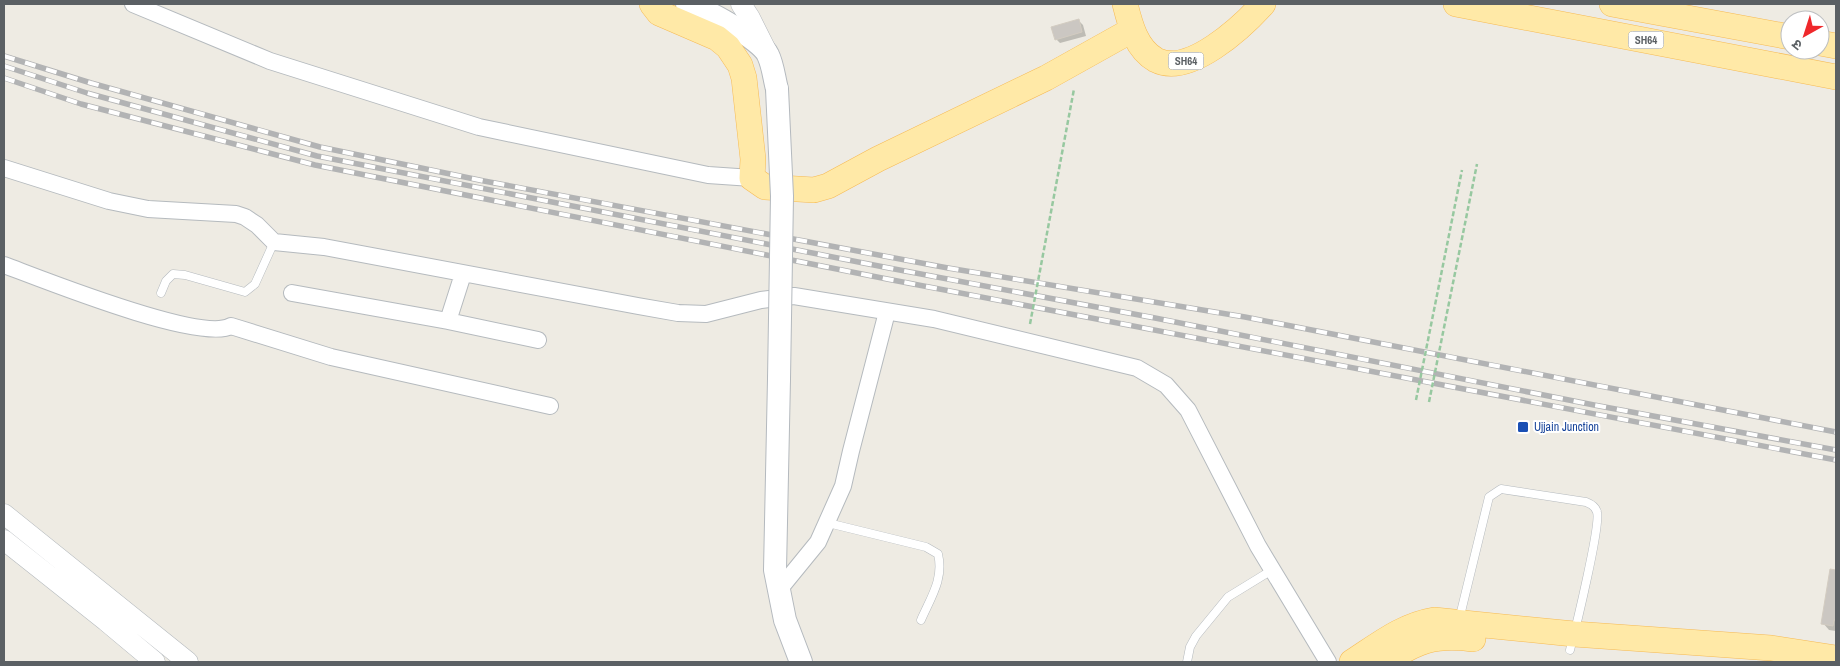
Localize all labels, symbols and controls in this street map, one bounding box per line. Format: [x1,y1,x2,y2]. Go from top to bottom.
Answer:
north arrow [1780,10,1830,60]
road number: SH64 [1628,32,1664,48]
text: उ [1787,35,1806,55]
road number: SH64 [1168,52,1204,70]
place label: Ujjain Junction [1534,419,1599,435]
marker: Ujjain Junction [1516,420,1530,434]

